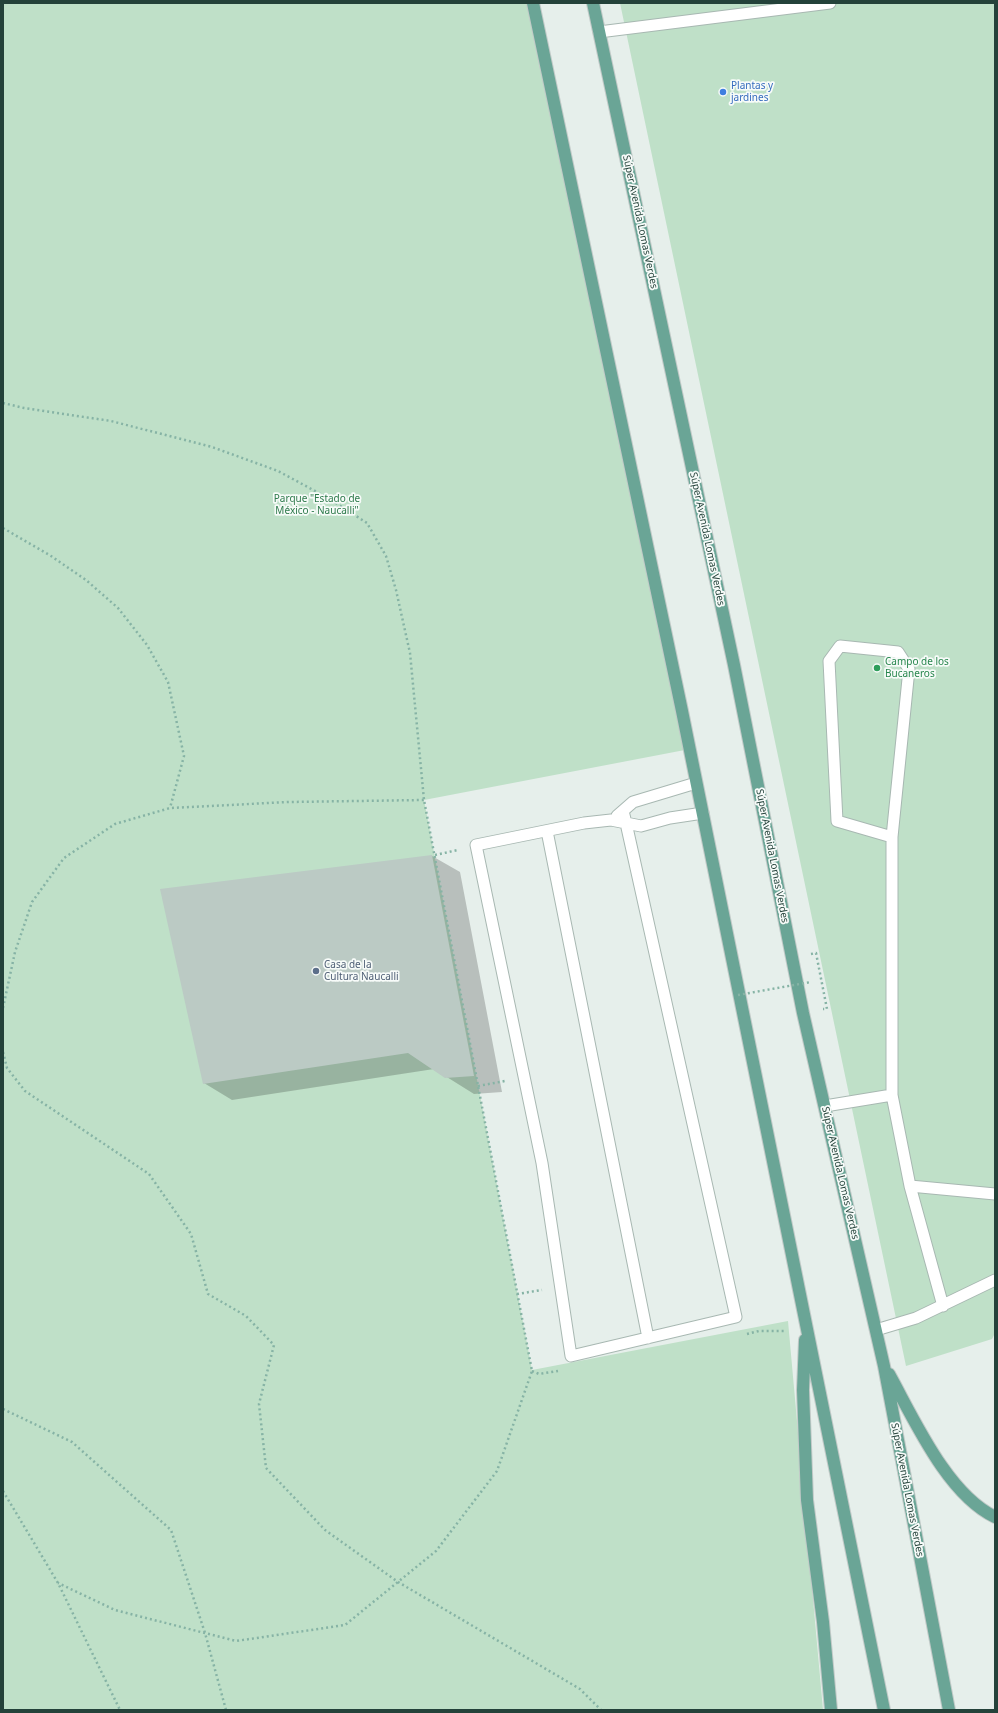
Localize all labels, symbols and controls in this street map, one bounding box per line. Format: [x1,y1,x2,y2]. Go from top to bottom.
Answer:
place label: Plantas y jardines [731,80,773,104]
marker: Plantas y jardines [718,87,728,97]
street label: Súper Avenida Lomas Verdes [620,154,660,290]
street label: Súper Avenida Lomas Verdes [687,471,727,607]
park label: Parque "Estado de México - Naucalli" [274,493,360,516]
place label: Campo de los Bucaneros [885,656,949,680]
marker: Campo de los Bucaneros [872,663,882,673]
street label: Súper Avenida Lomas Verdes [753,788,791,924]
place label: Casa de la Cultura Naucalli [324,959,399,982]
marker: Casa de la Cultura Naucalli [311,966,321,976]
street label: Súper Avenida Lomas Verdes [819,1105,861,1241]
street label: Súper Avenida Lomas Verdes [888,1422,926,1558]

